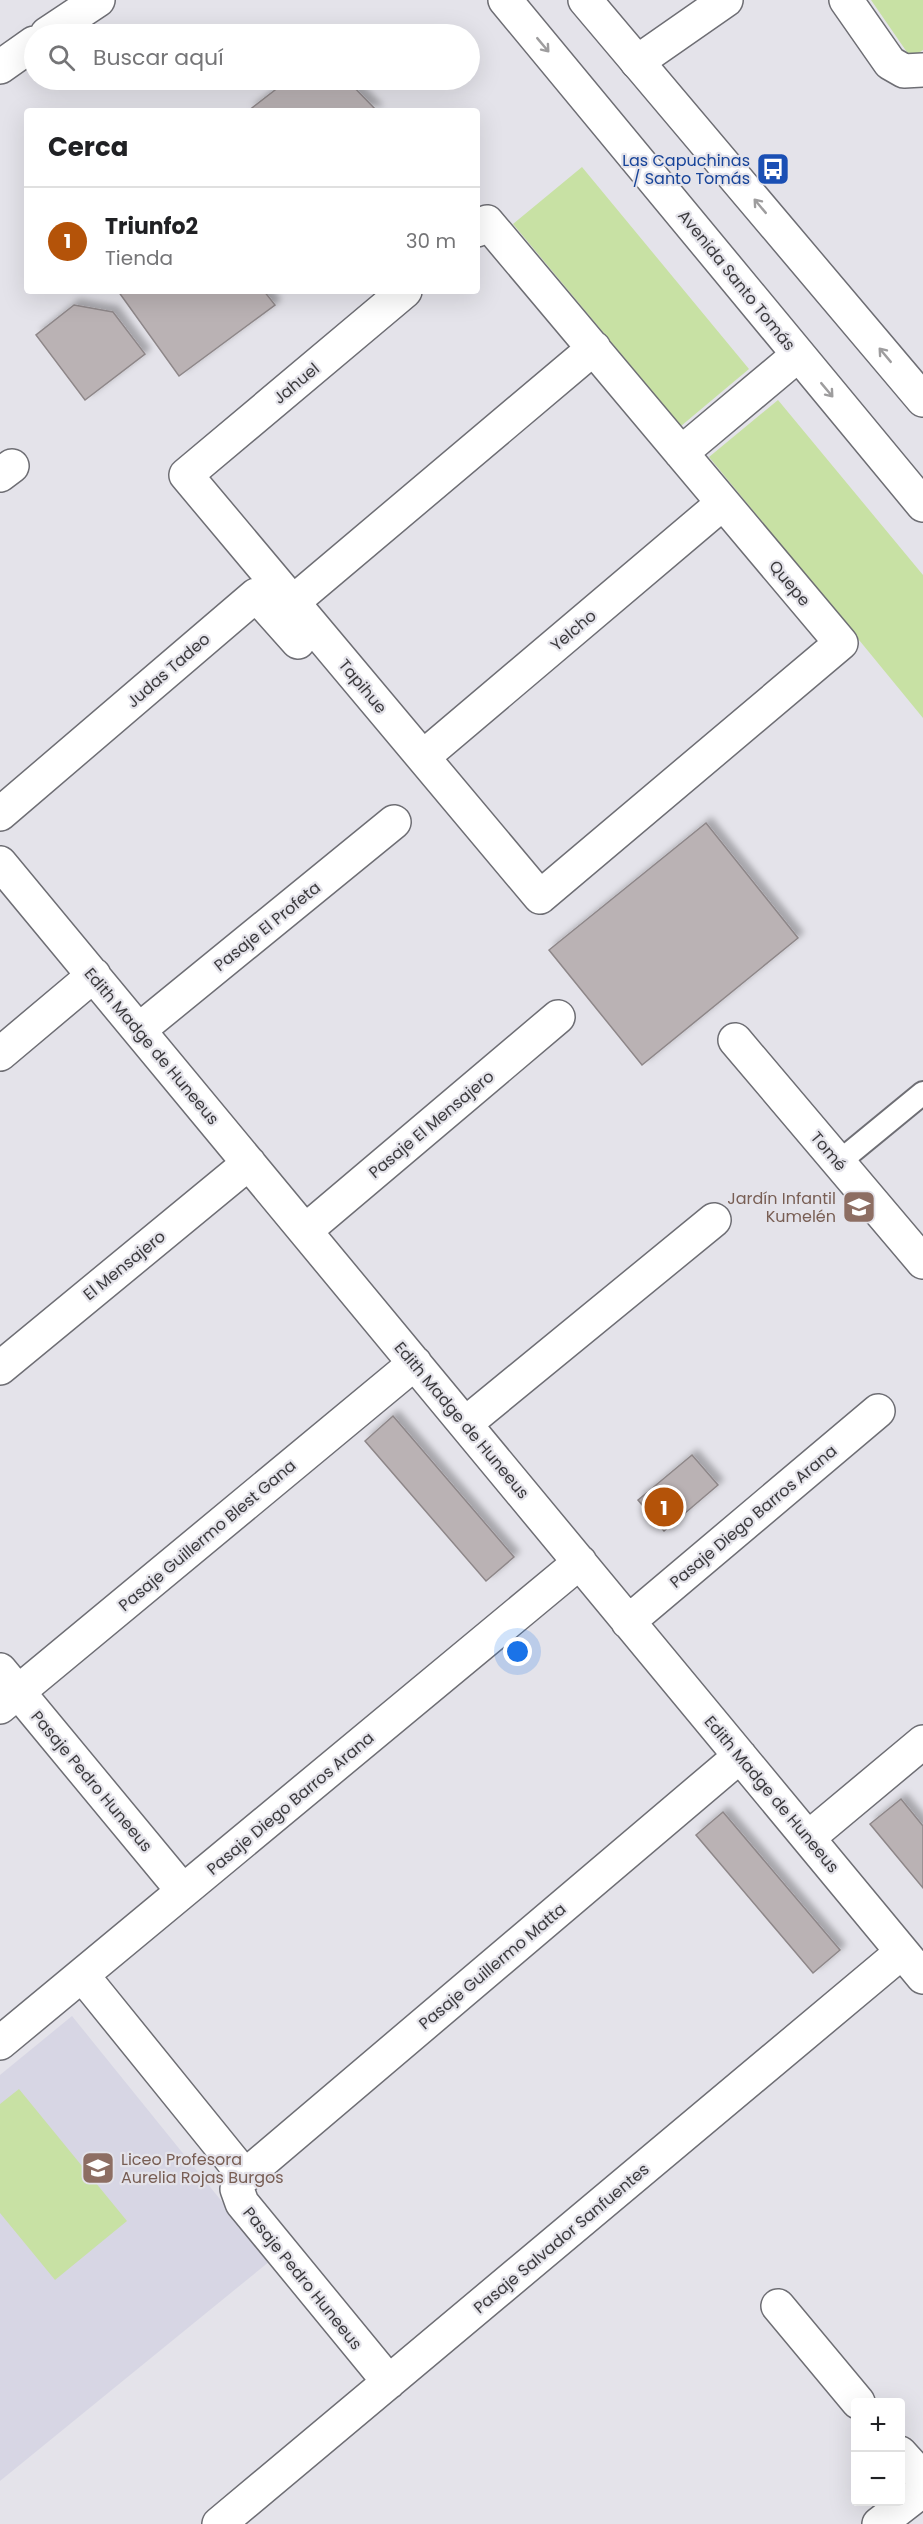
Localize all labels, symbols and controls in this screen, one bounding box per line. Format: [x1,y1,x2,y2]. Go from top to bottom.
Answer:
search box [24,24,480,90]
one-way arrow [536,37,549,53]
icon: search [45,41,78,74]
text: Buscar aquí [93,42,224,73]
text: Cerca [48,129,128,165]
place label: Las Capuchinas / Santo Tomás [622,149,750,190]
bus stop icon: Las Capuchinas / Santo Tomás [755,151,791,187]
one-way arrow [753,198,766,214]
street label: Avenida Santo Tomás [673,205,801,356]
text: Triunfo2 [105,211,198,242]
text: 1 [64,227,71,255]
text: 30 m [406,227,456,255]
text: Tienda [105,244,173,272]
one-way arrow [879,347,892,363]
street label: Jahuel [268,357,324,409]
one-way arrow [820,381,833,397]
street label: Quepe [764,555,816,611]
street label: Yelcho [545,604,601,656]
street label: Judas Tadeo [122,628,215,713]
street label: Tapihue [333,654,392,719]
street label: Pasaje El Profeta [209,876,326,977]
street label: Edith Madge de Huneeus [79,963,224,1130]
street label: Pasaje El Mensajero [364,1065,499,1184]
street label: Tomé [805,1127,852,1176]
place label: Jardín Infantil Kumelén [727,1187,836,1228]
school or university icon: Jardín Infantil Kumelén [841,1189,877,1225]
street label: El Mensajero [78,1225,170,1306]
street label: Edith Madge de Huneeus [389,1337,534,1504]
street label: Pasaje Diego Barros Arana [665,1439,842,1593]
street label: Pasaje Guillermo Blest Gana [114,1454,301,1617]
pin: 1 [644,1484,684,1530]
your location [503,1637,532,1666]
street label: Pasaje Pedro Huneeus [26,1706,158,1857]
street label: Edith Madge de Huneeus [699,1711,844,1878]
street label: Pasaje Diego Barros Arana [202,1726,379,1880]
street label: Pasaje Guillermo Matta [414,1898,571,2035]
place label: Liceo Profesora Aurelia Rojas Burgos [121,2148,284,2189]
school or university icon: Liceo Profesora Aurelia Rojas Burgos [80,2150,116,2186]
street label: Pasaje Salvador Sanfuentes [469,2158,654,2319]
street label: Pasaje Pedro Huneeus [238,2202,368,2355]
map controls [851,2398,905,2506]
button: + [851,2398,905,2452]
button: − [851,2452,905,2506]

